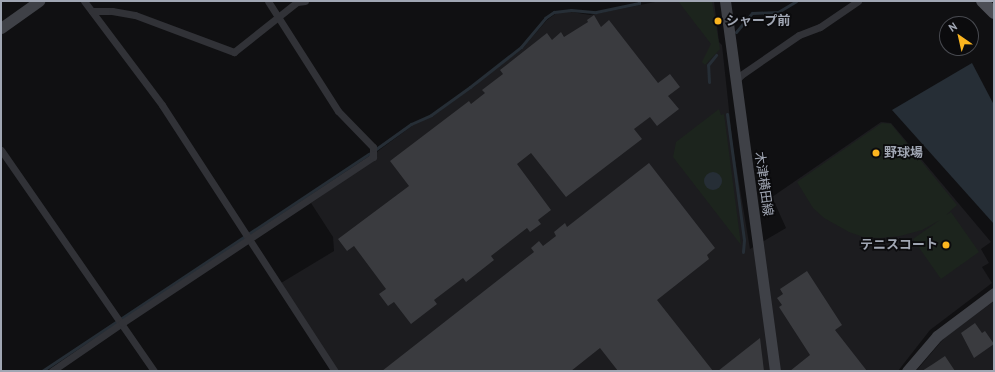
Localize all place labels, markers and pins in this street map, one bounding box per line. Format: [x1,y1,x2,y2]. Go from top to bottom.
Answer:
place label: シャープ前 [726,13,791,29]
marker: シャープ前 [713,16,723,26]
place label: 野球場 [884,145,923,161]
marker: 野球場 [871,148,881,158]
place label: テニスコート [860,237,938,253]
marker: テニスコート [941,240,951,250]

